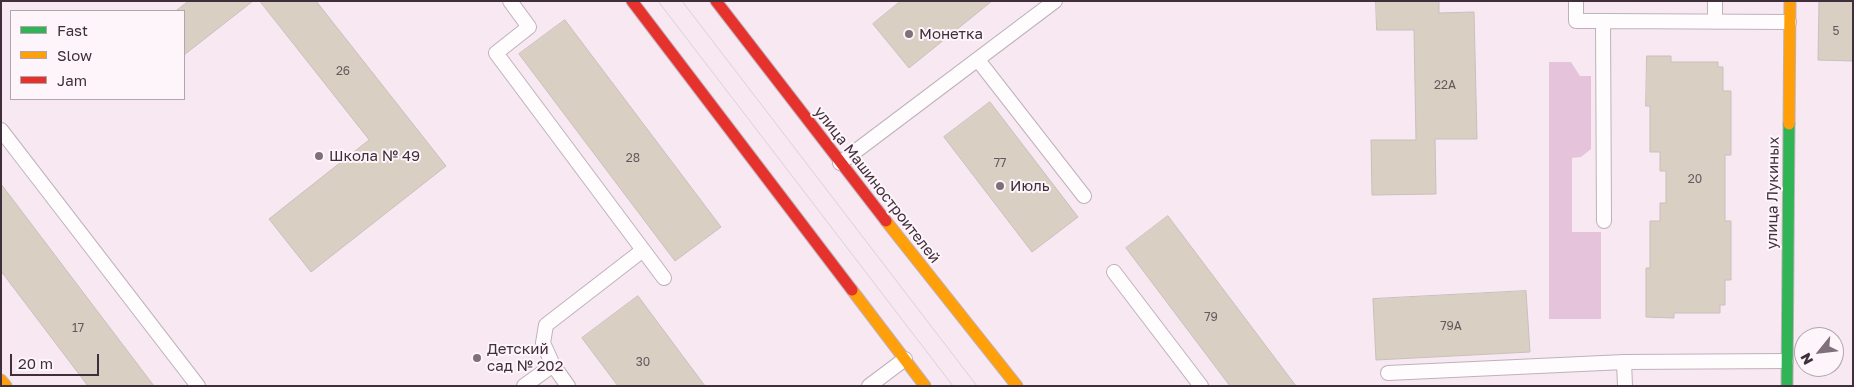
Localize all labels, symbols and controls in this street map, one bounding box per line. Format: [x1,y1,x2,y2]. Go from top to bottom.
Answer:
legend [10,10,185,100]
text: Fast [57,21,88,39]
house number: 5 [1833,24,1839,38]
place label: Монетка [919,25,983,43]
marker: Монетка [903,28,915,40]
text: Slow [57,46,92,64]
house number: 26 [336,64,350,78]
text: Jam [57,71,87,89]
house number: 22А [1434,78,1456,92]
street label: улица Машиностроителей [810,103,944,267]
street label: улица Лукиных [1763,136,1783,250]
place label: Школа № 49 [329,147,420,165]
marker: Школа № 49 [313,150,325,162]
house number: 28 [626,151,640,165]
house number: 77 [994,156,1006,170]
house number: 20 [1688,172,1702,186]
place label: Июль [1010,177,1050,195]
marker: Июль [994,180,1006,192]
house number: 79 [1204,310,1218,324]
house number: 79А [1440,319,1462,333]
house number: 17 [72,321,84,335]
north arrow [1794,327,1844,377]
place label: Детский сад № 202 [487,340,563,375]
scale bar [12,344,101,376]
text: N [1796,350,1816,368]
marker: Детский сад № 202 [471,352,483,364]
text: 20 m [18,354,53,372]
house number: 30 [636,355,650,369]

